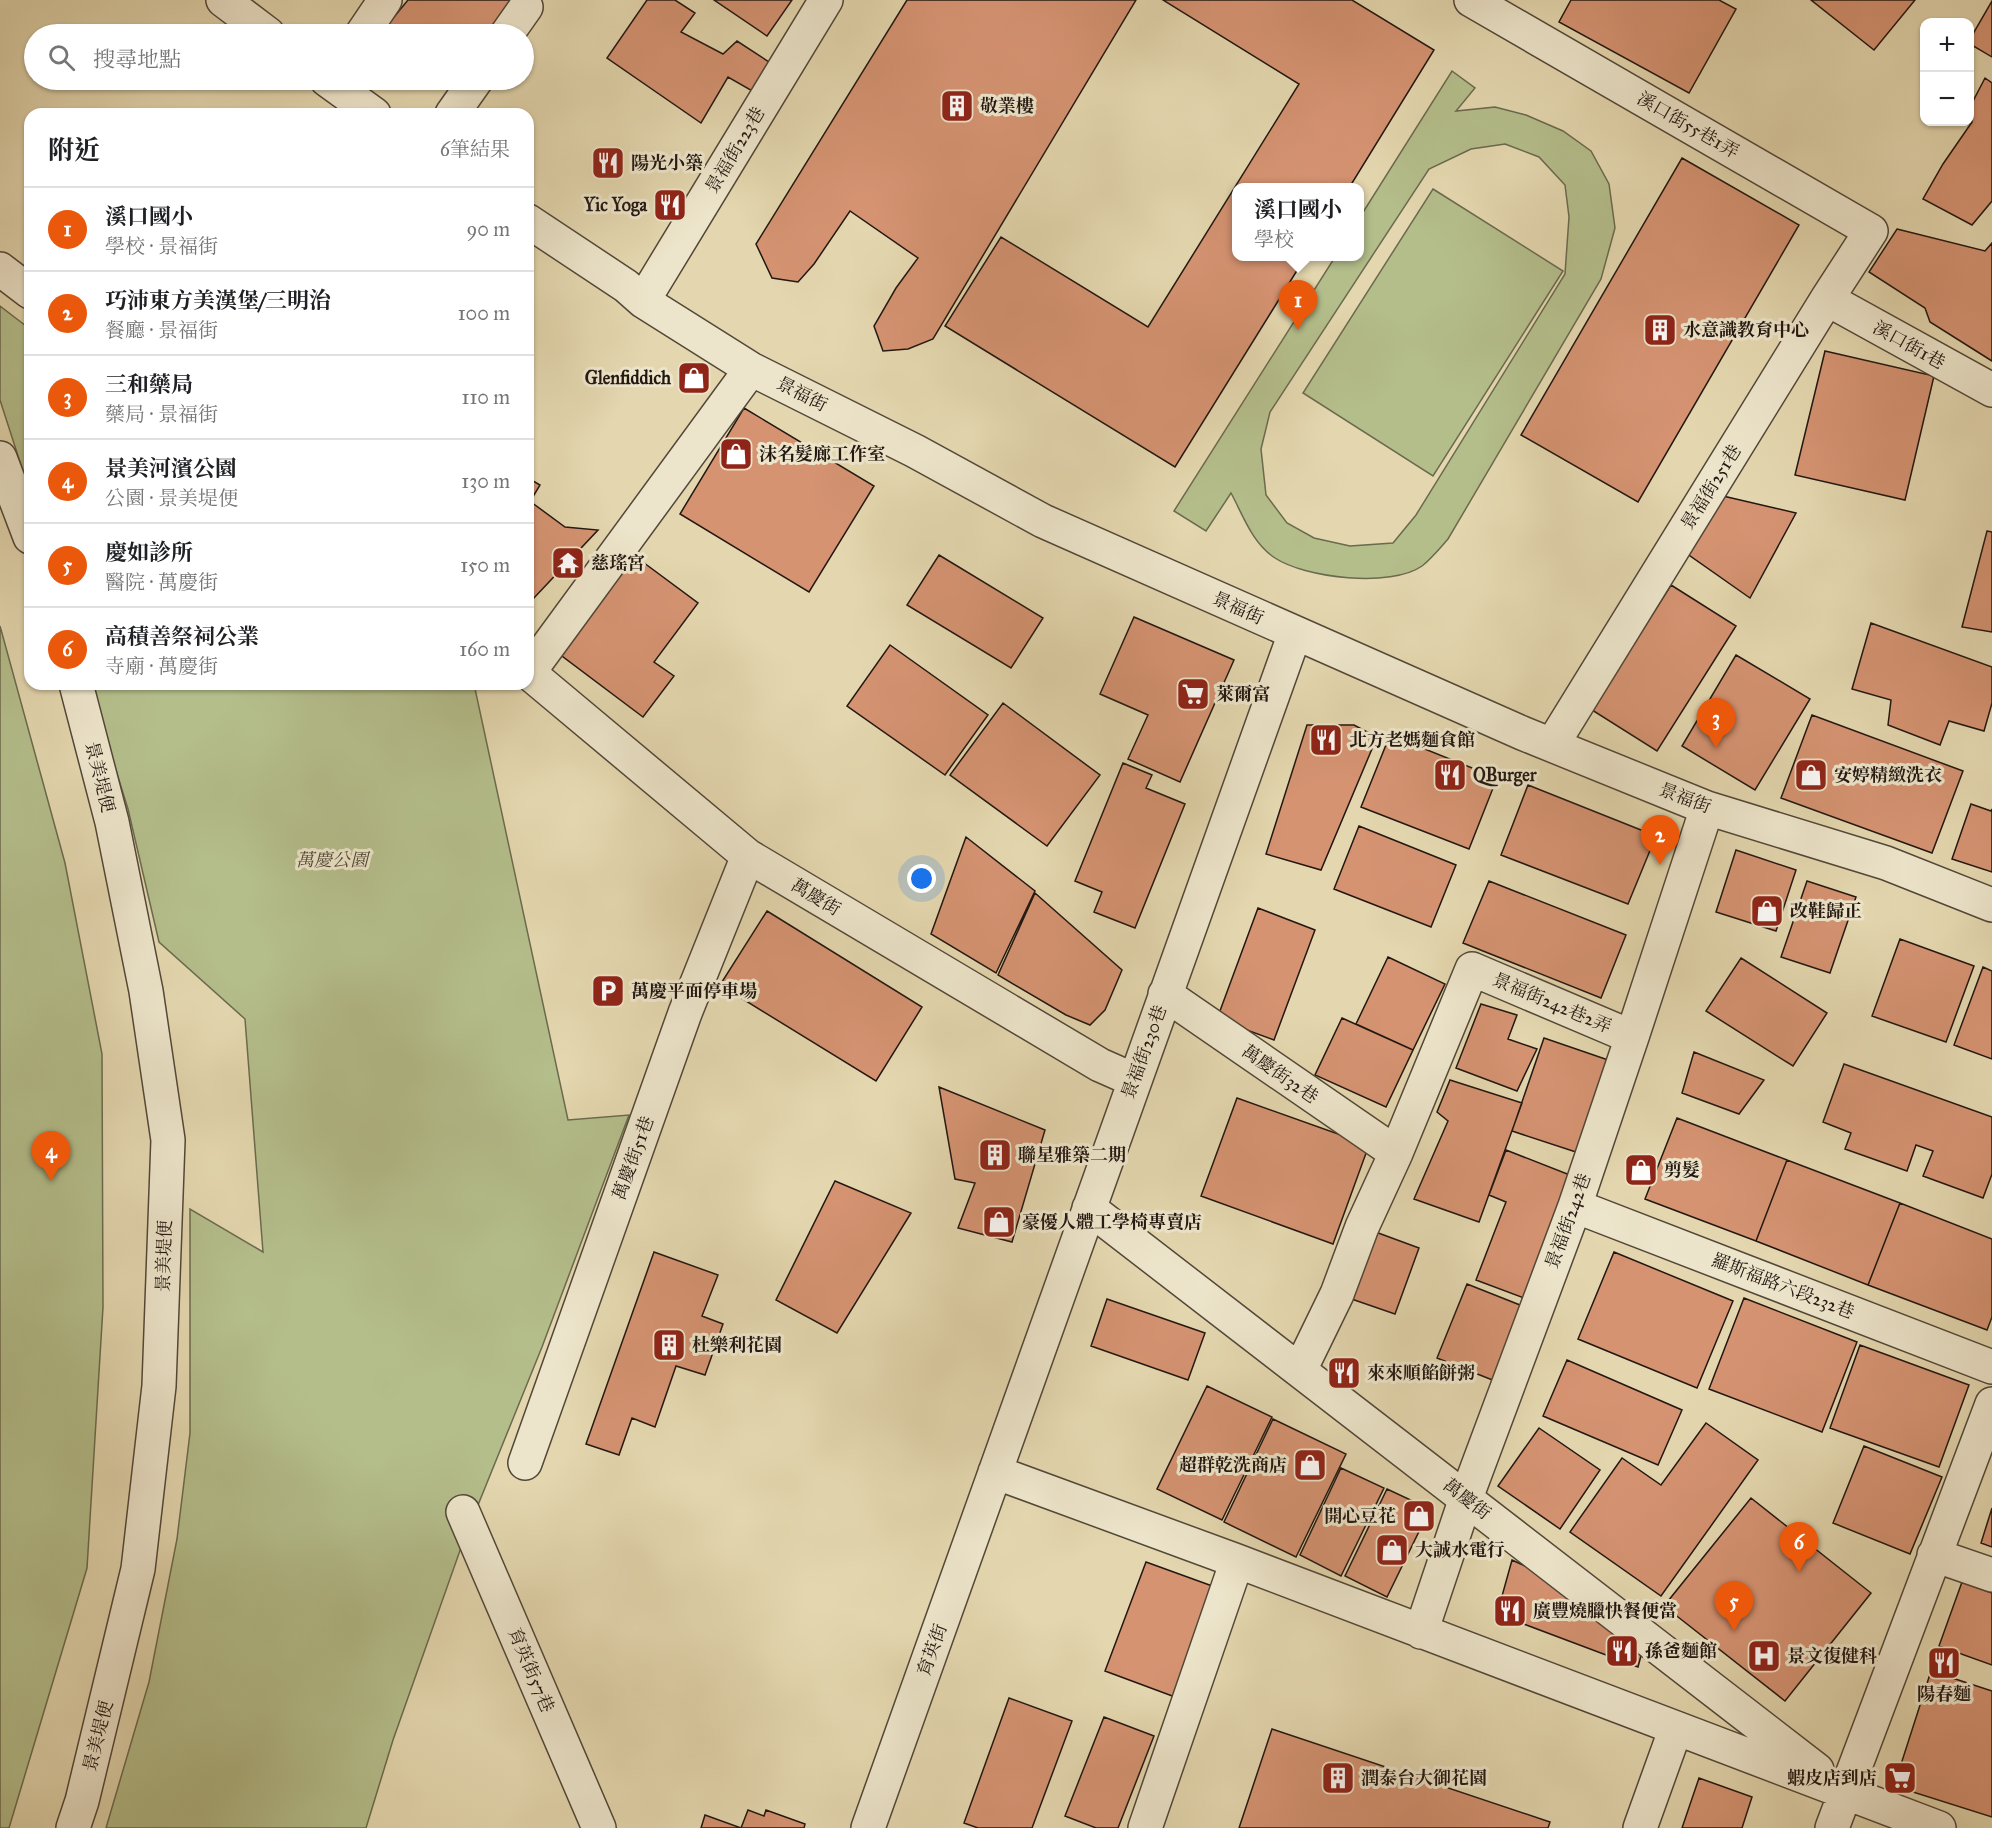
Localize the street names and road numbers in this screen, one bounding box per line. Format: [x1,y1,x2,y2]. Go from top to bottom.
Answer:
street label: 溪口街55巷1弄 [1633,87,1743,163]
street label: 景福街223巷 [701,103,769,197]
street label: 溪口街1巷 [1869,316,1949,374]
street label: 景福街 [773,372,831,416]
street label: 景福街251巷 [1676,440,1746,534]
street label: 景福街 [1209,587,1267,629]
street label: 景美堤便 [81,739,119,815]
street label: 景福街 [1656,778,1714,818]
street label: 萬慶街 [787,874,845,920]
street label: 景福街242巷2弄 [1489,968,1615,1038]
street label: 景福街230巷 [1117,1002,1171,1102]
street label: 萬慶街32巷 [1238,1040,1322,1108]
street label: 萬慶街51巷 [608,1113,658,1203]
street label: 景福街242巷 [1541,1170,1595,1272]
street label: 景美堤便 [152,1220,176,1292]
street label: 羅斯福路六段232巷 [1709,1249,1857,1323]
street label: 萬慶街 [1439,1474,1495,1524]
street label: 育英街 [912,1621,952,1679]
street label: 育英街57巷 [503,1624,559,1716]
street label: 景美堤便 [79,1698,117,1774]

